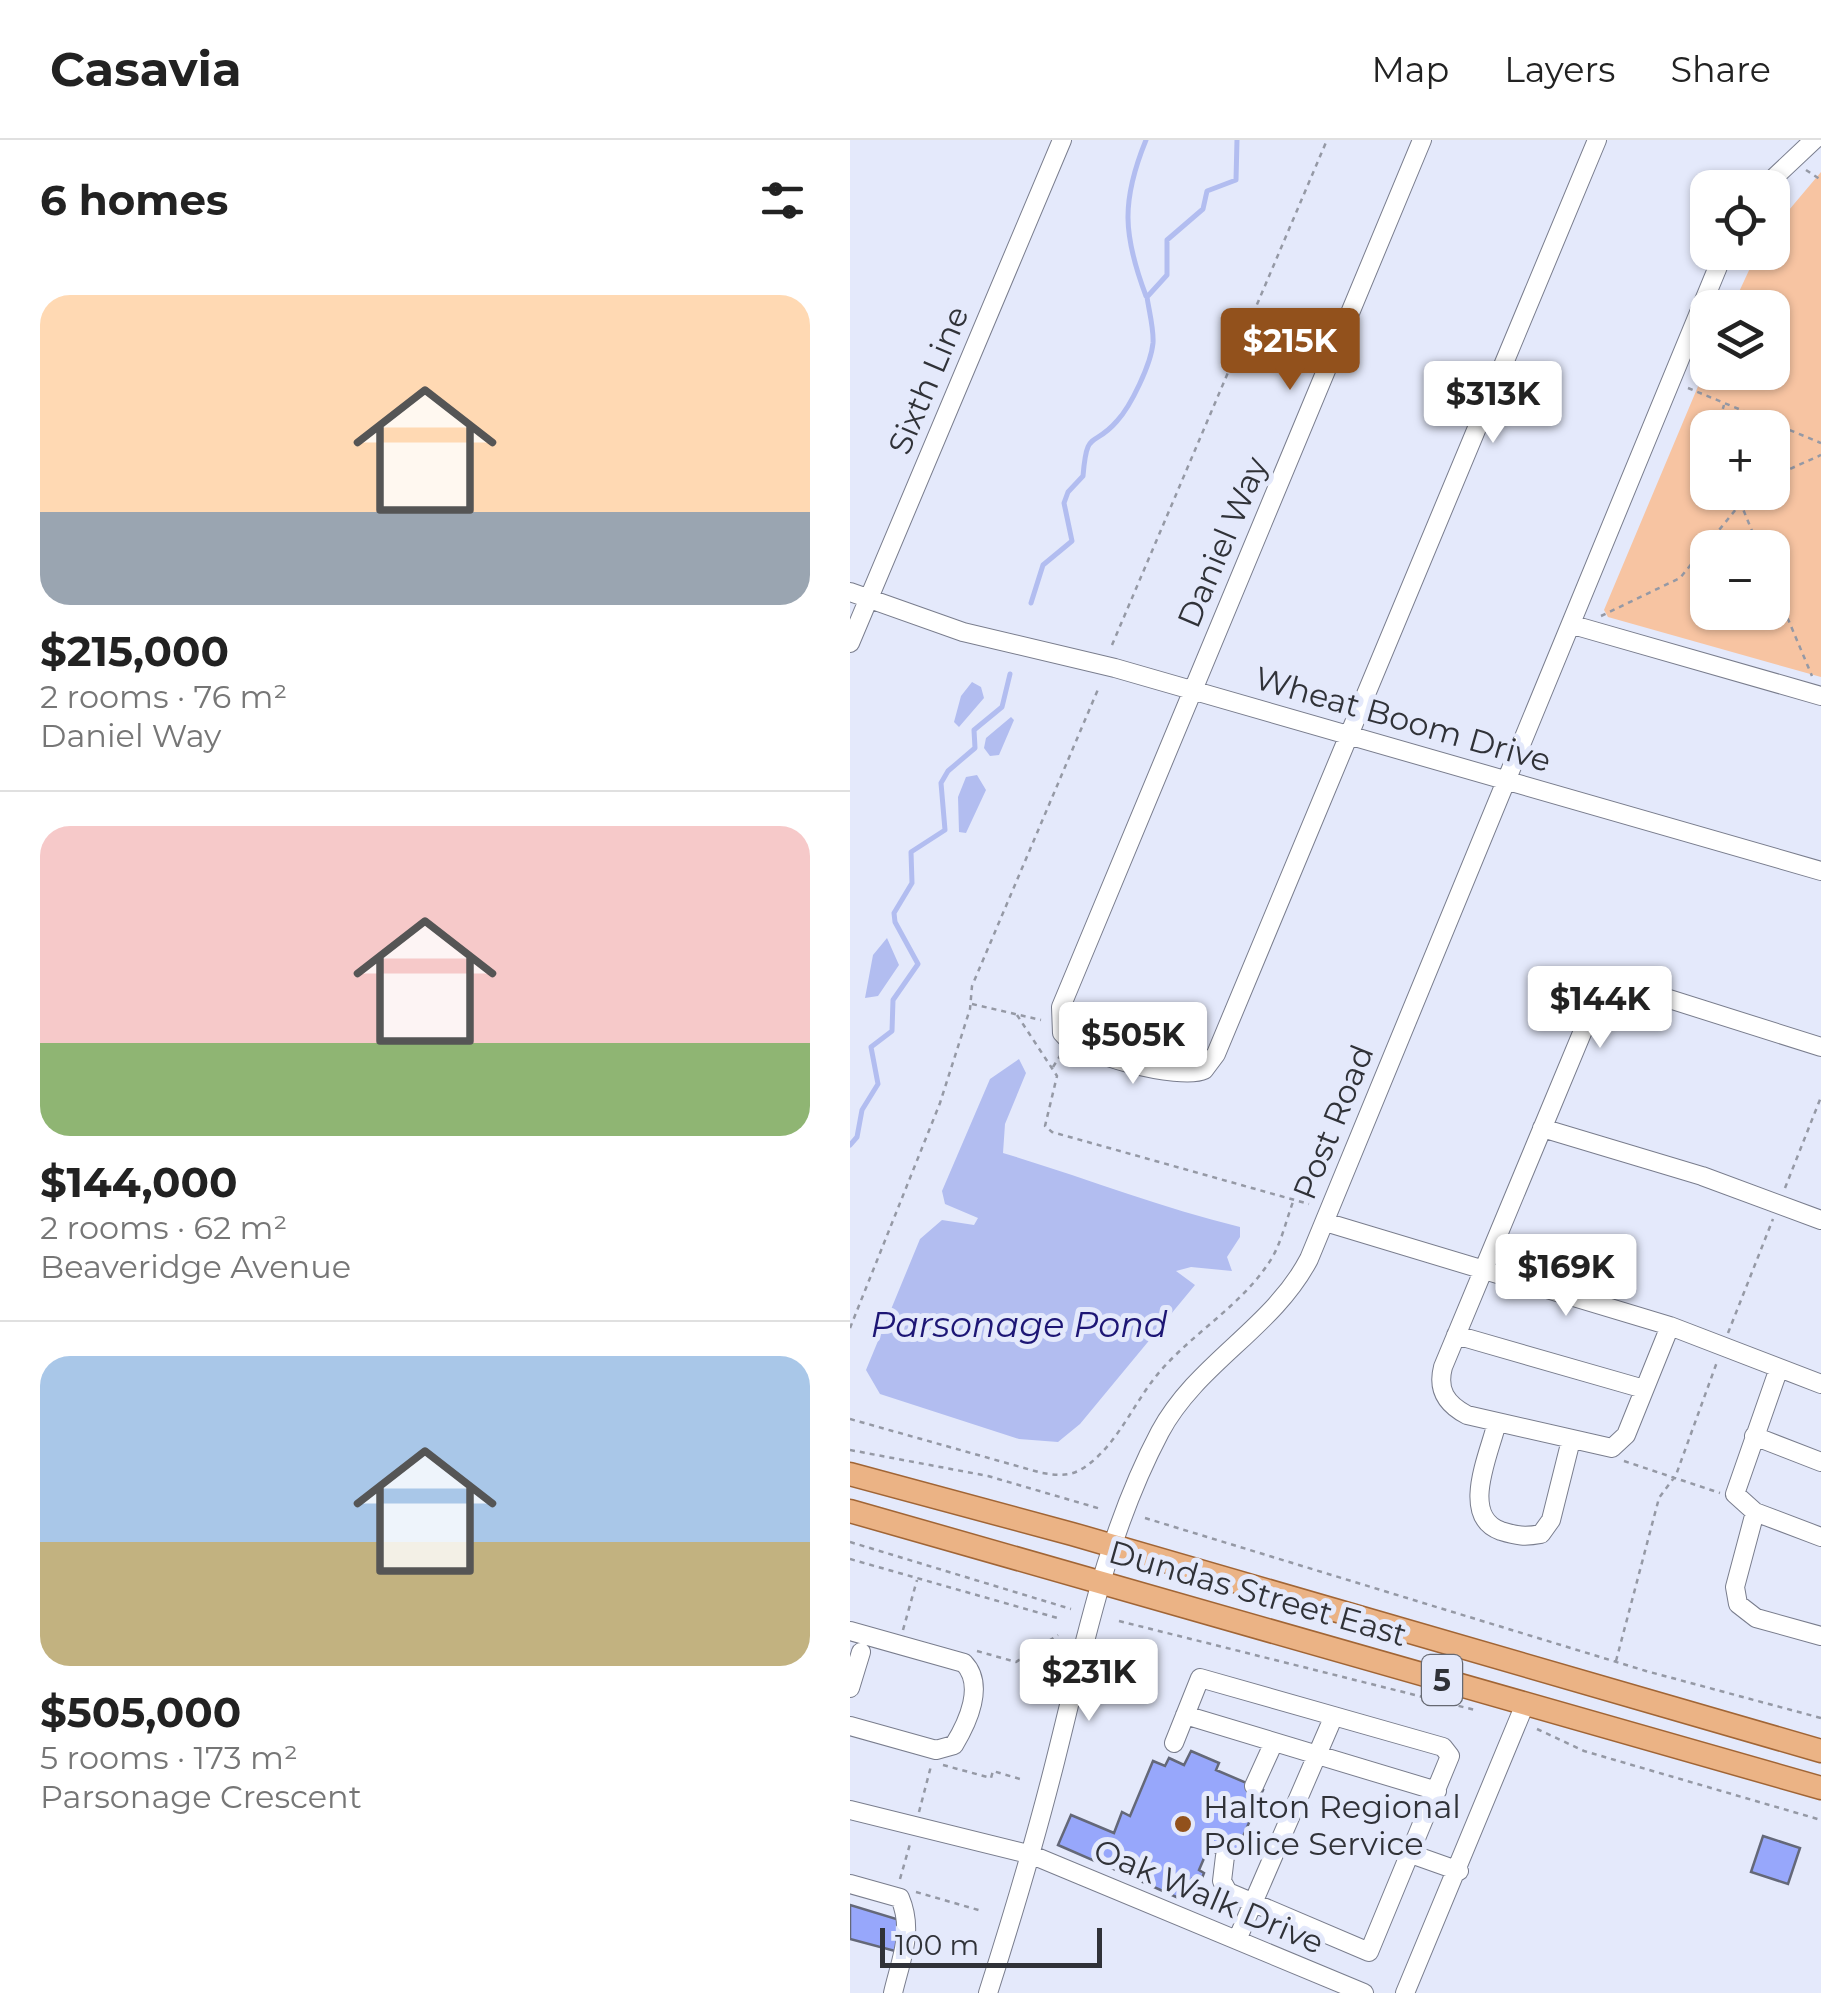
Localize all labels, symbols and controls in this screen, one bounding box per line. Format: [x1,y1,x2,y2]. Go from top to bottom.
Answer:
text: Casavia [50,40,242,98]
text: Map [1371,48,1449,91]
text: Layers [1504,48,1615,91]
text: Share [1670,48,1771,91]
map controls [1690,170,1790,630]
button: locate [1690,170,1790,270]
icon: filters [755,173,810,228]
text: 6 homes [40,174,228,226]
button: layers [1690,290,1790,390]
street label: Sixth Line [879,300,977,460]
pin: $215K [1220,308,1360,393]
text: $215K [1243,321,1337,360]
icon: home [335,360,515,540]
pin: $313K [1423,361,1563,446]
text: $313K [1446,374,1540,413]
button: + [1690,410,1790,510]
street label: Daniel Way [1169,450,1276,633]
button: − [1690,530,1790,630]
text: $215,000 [40,625,229,677]
street label: Wheat Boom Drive [1250,658,1556,780]
text: 2 rooms · 76 m² [40,677,287,716]
text: Daniel Way [40,716,221,755]
icon: home [335,891,515,1071]
pin: $144K [1530,966,1670,1051]
text: $144K [1550,979,1650,1018]
pin: $505K [1063,1002,1203,1087]
text: $505K [1081,1015,1185,1054]
street label: Post Road [1284,1039,1382,1205]
text: $144,000 [40,1156,238,1208]
text: 2 rooms · 62 m² [40,1208,287,1247]
pin: $169K [1496,1234,1636,1319]
text: Beaveridge Avenue [40,1247,351,1286]
text: $169K [1517,1247,1615,1286]
water label: Parsonage Pond [870,1303,1168,1346]
icon: home [335,1421,515,1601]
street label: Dundas Street East [1105,1532,1411,1654]
pin: $231K [1019,1639,1159,1724]
text: $231K [1042,1652,1136,1691]
road number: 5 [1422,1655,1462,1705]
text: $505,000 [40,1686,241,1738]
text: 5 rooms · 173 m² [40,1738,298,1777]
text: Parsonage Crescent [40,1777,362,1816]
place label: Halton Regional Police Service [1203,1787,1461,1863]
marker: Halton Regional Police Service [1172,1813,1194,1835]
street label: Oak Walk Drive [1088,1830,1330,1962]
scale bar [880,1923,1102,1968]
text: 100 m [895,1928,979,1962]

